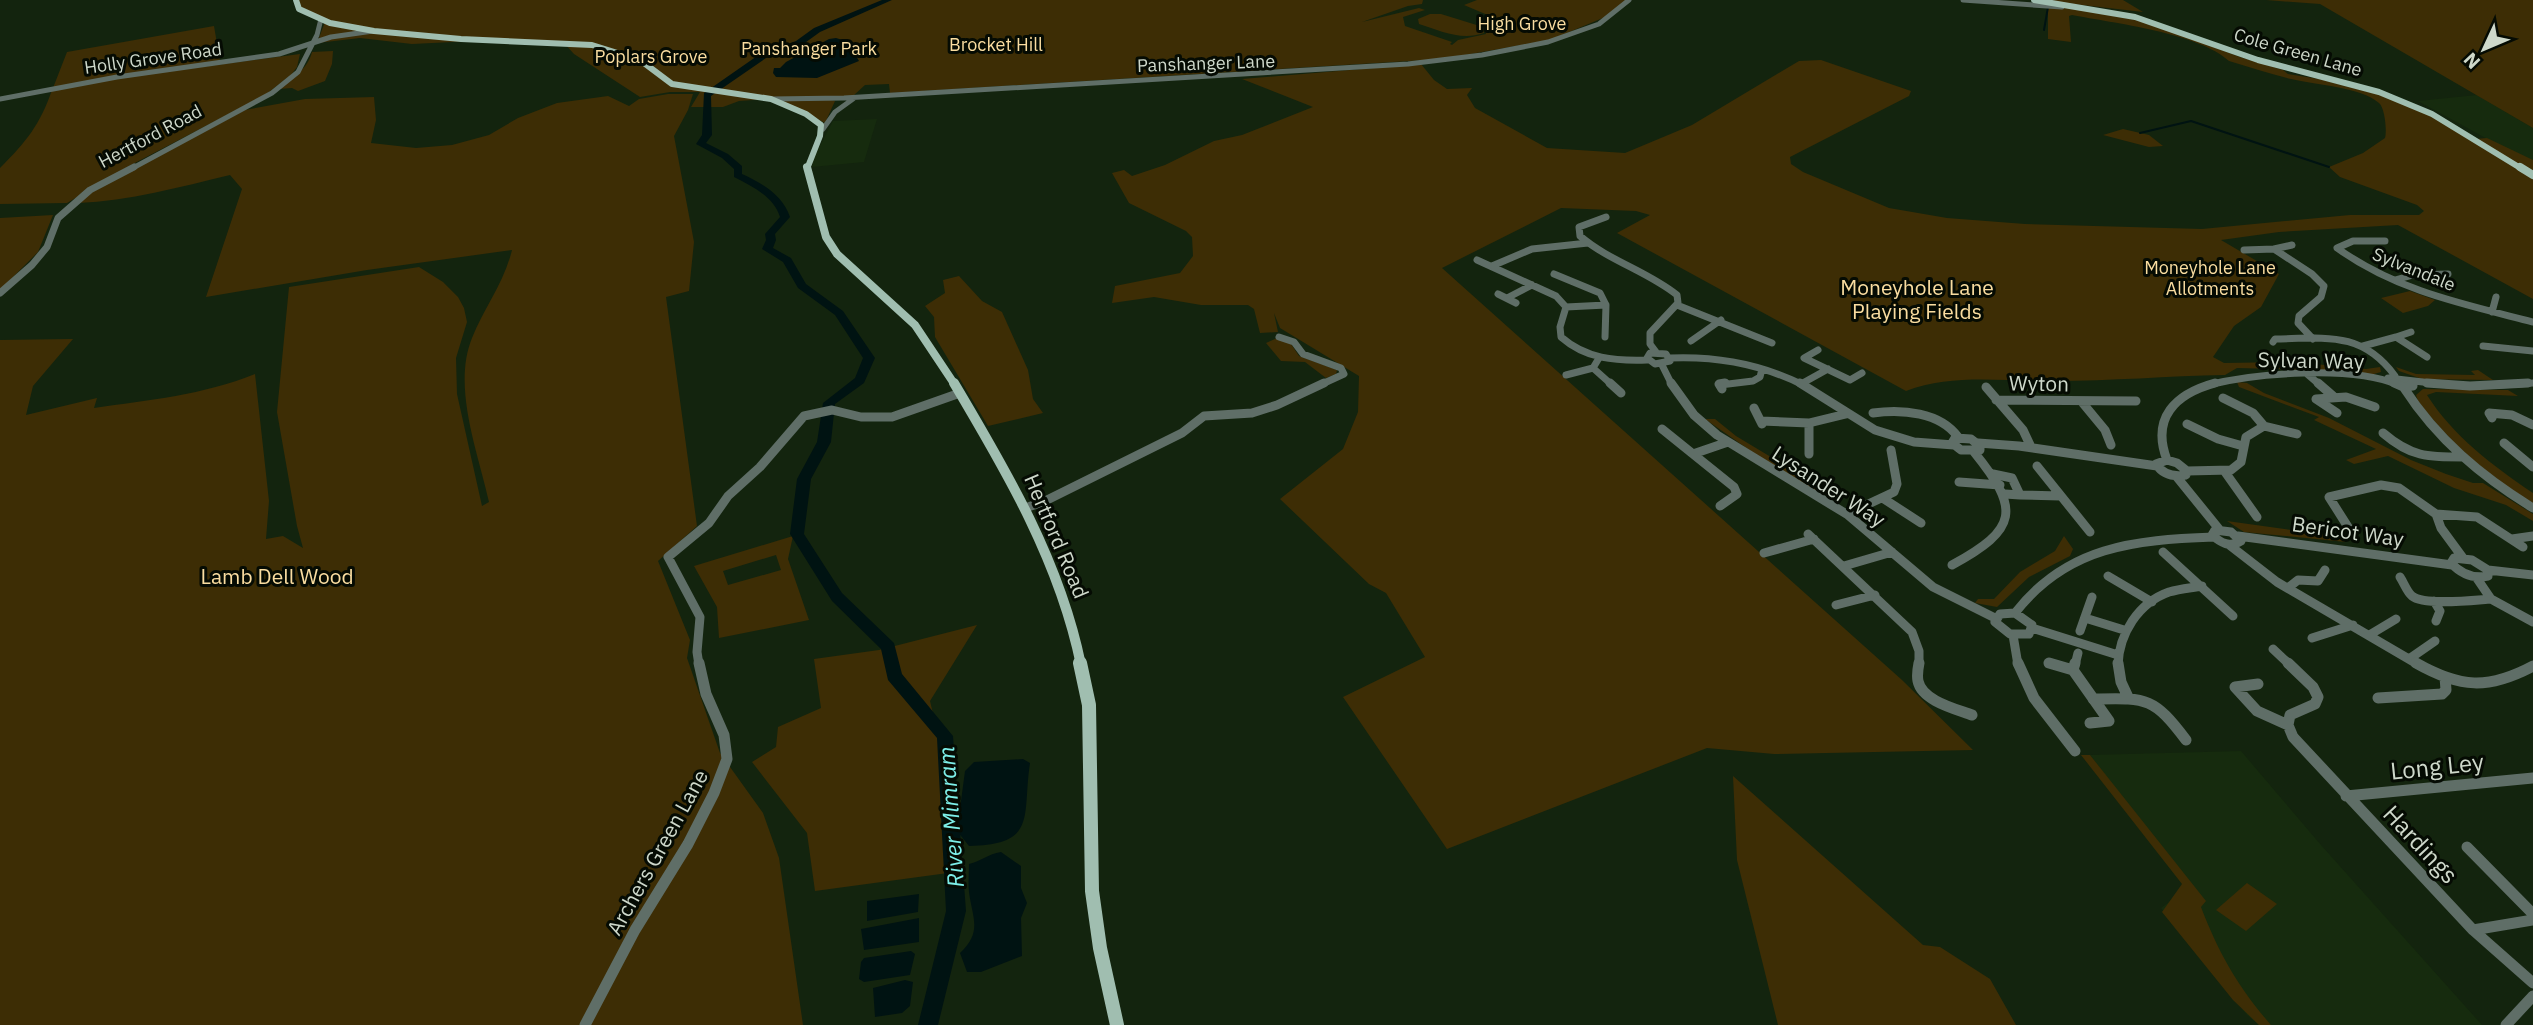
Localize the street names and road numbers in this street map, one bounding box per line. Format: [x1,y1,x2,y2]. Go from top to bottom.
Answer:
street label: Cole Green Lane [2231,23,2365,81]
street label: Holly Grove Road [83,37,223,79]
street label: Panshanger Lane [1137,49,1276,77]
street label: Hertford Road [94,99,206,173]
street label: Sylvandale [2369,242,2459,296]
street label: Sylvan Way [2258,345,2365,375]
street label: Wyton [2009,368,2069,398]
street label: Lysander Way [1767,439,1892,533]
street label: Hertford Road [1018,469,1096,603]
street label: Bericot Way [2290,509,2406,553]
street label: Long Ley [2389,745,2485,787]
street label: Archers Green Lane [600,764,714,940]
street label: Hardings [2376,798,2466,890]

